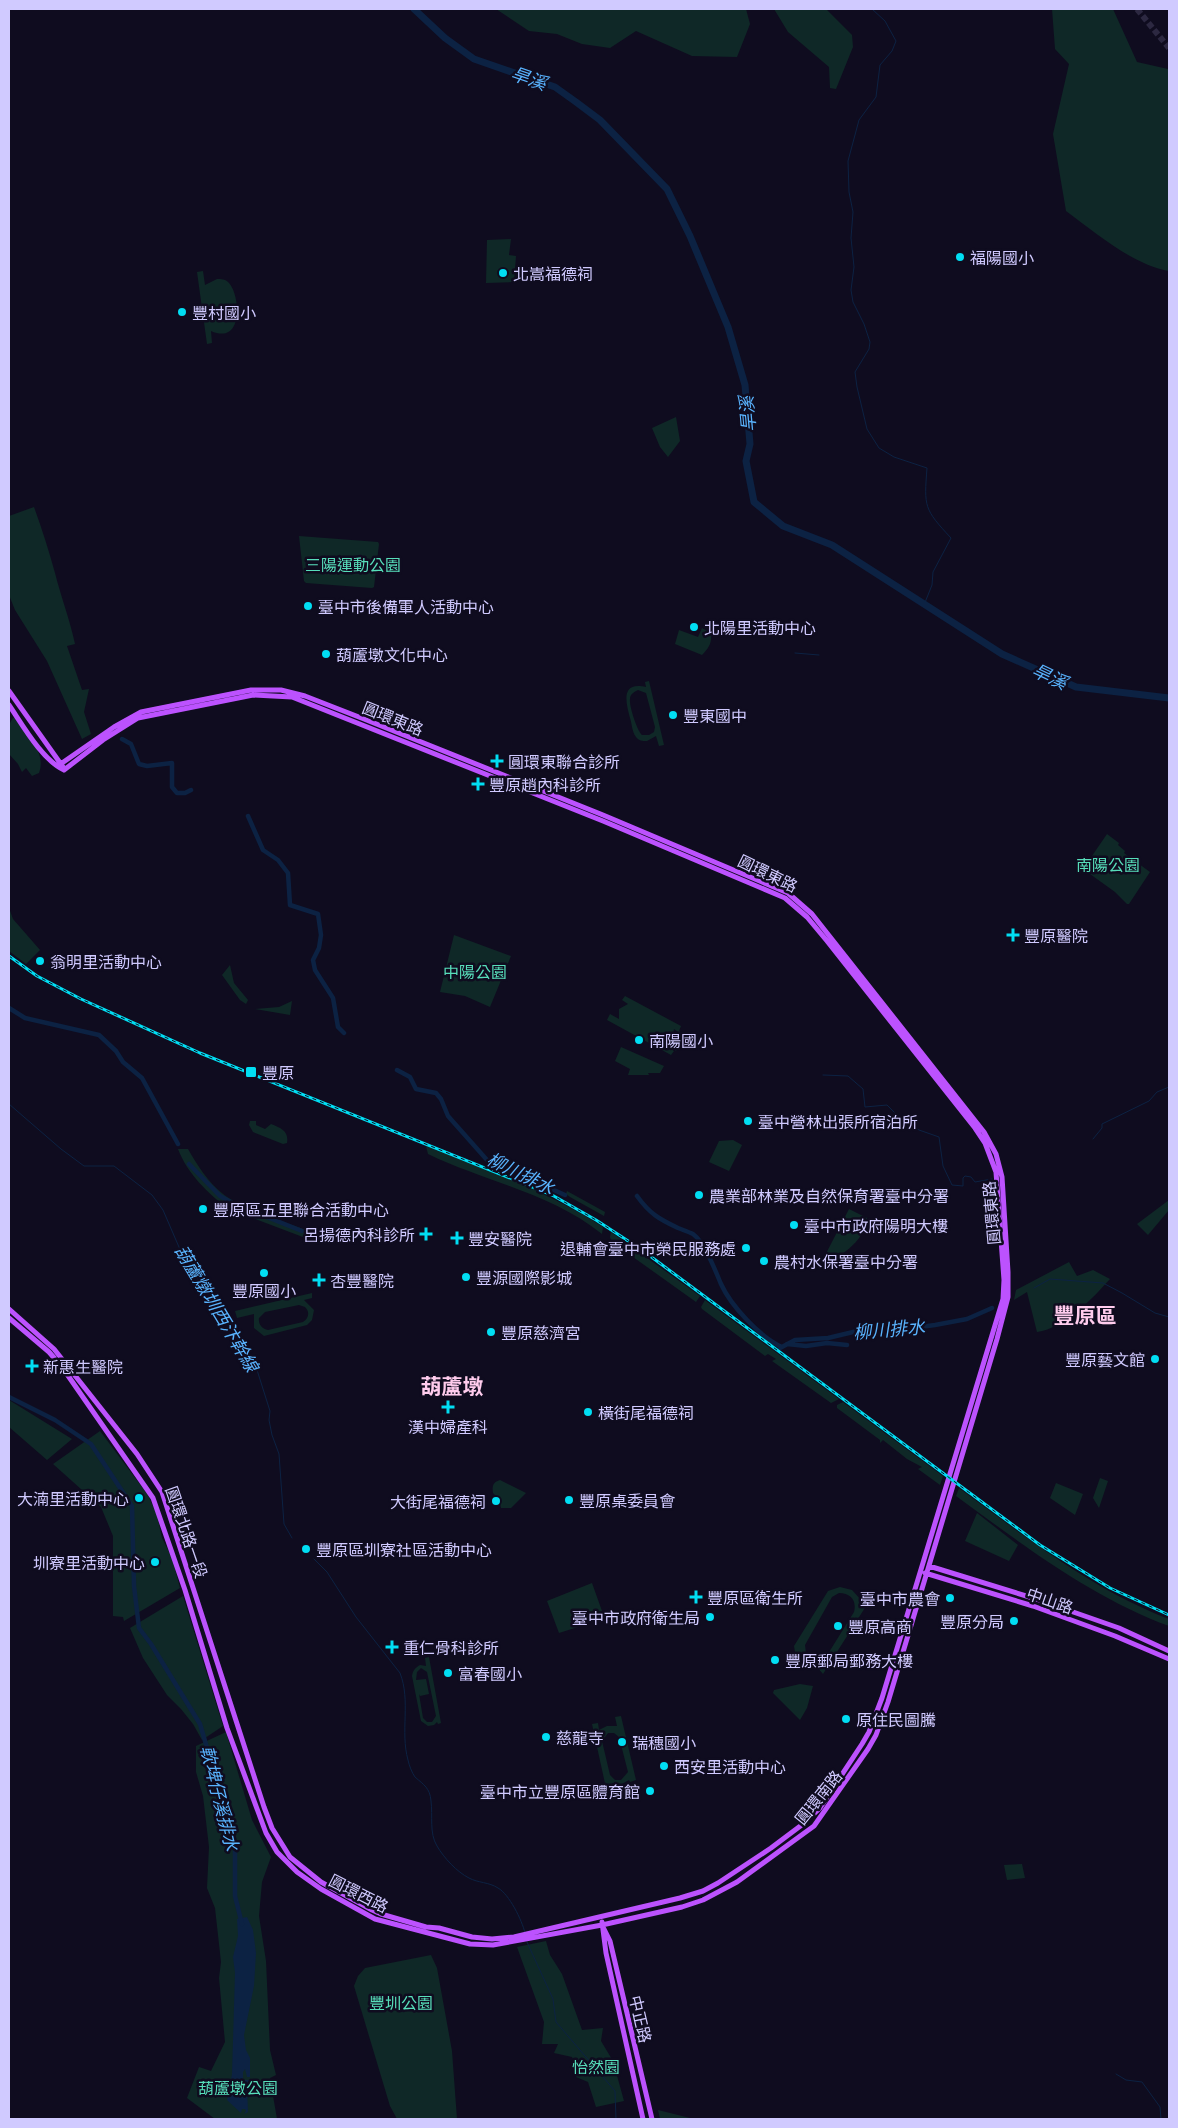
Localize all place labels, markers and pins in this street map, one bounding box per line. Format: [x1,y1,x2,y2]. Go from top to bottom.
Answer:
place label: 福陽國小 [970,248,1034,267]
marker: 福陽國小 [954,251,966,263]
place label: 北嵩福德祠 [513,264,593,283]
marker: 北嵩福德祠 [497,267,509,279]
place label: 豐村國小 [192,303,256,322]
marker: 豐村國小 [176,306,188,318]
place label: 臺中市後備軍人活動中心 [318,597,494,616]
marker: 臺中市後備軍人活動中心 [302,600,314,612]
place label: 北陽里活動中心 [704,618,816,637]
marker: 北陽里活動中心 [688,621,700,633]
place label: 葫蘆墩文化中心 [336,645,448,664]
marker: 葫蘆墩文化中心 [320,648,332,660]
place label: 豐東國中 [683,706,747,725]
marker: 豐東國中 [667,709,679,721]
place label: 圓環東聯合診所 [508,752,620,771]
marker: 圓環東聯合診所 [490,754,504,768]
place label: 豐原趙內科診所 [489,775,601,794]
marker: 豐原趙內科診所 [471,777,485,791]
place label: 豐原醫院 [1024,926,1088,945]
marker: 豐原醫院 [1006,928,1020,942]
place label: 翁明里活動中心 [50,952,162,971]
marker: 翁明里活動中心 [34,955,46,967]
place label: 南陽國小 [649,1031,713,1050]
marker: 南陽國小 [633,1034,645,1046]
place label: 豐原 [262,1063,294,1082]
marker: 豐原 [244,1065,258,1079]
place label: 臺中營林出張所宿泊所 [758,1112,918,1131]
marker: 臺中營林出張所宿泊所 [742,1115,754,1127]
place label: 農業部林業及自然保育署臺中分署 [709,1186,949,1205]
marker: 農業部林業及自然保育署臺中分署 [693,1189,705,1201]
place label: 豐原區五里聯合活動中心 [213,1200,389,1219]
marker: 豐原區五里聯合活動中心 [197,1203,209,1215]
place label: 臺中市政府陽明大樓 [804,1216,948,1235]
marker: 臺中市政府陽明大樓 [788,1219,800,1231]
place label: 呂揚德內科診所 [303,1225,415,1244]
marker: 呂揚德內科診所 [419,1227,433,1241]
place label: 豐安醫院 [468,1229,532,1248]
marker: 豐安醫院 [450,1231,464,1245]
place label: 退輔會臺中市榮民服務處 [560,1239,736,1258]
marker: 退輔會臺中市榮民服務處 [740,1242,752,1254]
place label: 農村水保署臺中分署 [774,1252,918,1271]
marker: 農村水保署臺中分署 [758,1255,770,1267]
marker: 豐原國小 [258,1267,270,1279]
place label: 豐源國際影城 [476,1268,572,1287]
place label: 杏豐醫院 [330,1271,394,1290]
marker: 豐源國際影城 [460,1271,472,1283]
marker: 杏豐醫院 [312,1273,326,1287]
place label: 豐原國小 [232,1281,296,1300]
place label: 豐原慈濟宮 [501,1323,581,1342]
marker: 豐原慈濟宮 [485,1326,497,1338]
place label: 豐原藝文館 [1065,1350,1145,1369]
marker: 豐原藝文館 [1149,1353,1161,1365]
place label: 新惠生醫院 [43,1357,123,1376]
marker: 新惠生醫院 [25,1359,39,1373]
marker: 漢中婦產科 [441,1400,455,1414]
place label: 橫街尾福德祠 [598,1403,694,1422]
marker: 橫街尾福德祠 [582,1406,594,1418]
place label: 漢中婦產科 [408,1417,488,1436]
place label: 大湳里活動中心 [17,1489,129,1508]
place label: 豐原桌委員會 [579,1491,675,1510]
marker: 大湳里活動中心 [133,1492,145,1504]
place label: 大街尾福德祠 [390,1492,486,1511]
marker: 豐原桌委員會 [563,1494,575,1506]
marker: 大街尾福德祠 [490,1495,502,1507]
place label: 豐原區圳寮社區活動中心 [316,1540,492,1559]
marker: 豐原區圳寮社區活動中心 [300,1543,312,1555]
place label: 圳寮里活動中心 [33,1553,145,1572]
marker: 圳寮里活動中心 [149,1556,161,1568]
place label: 豐原區衛生所 [707,1588,803,1607]
place label: 臺中市農會 [860,1589,940,1608]
marker: 豐原區衛生所 [689,1590,703,1604]
marker: 臺中市農會 [944,1592,956,1604]
place label: 臺中市政府衛生局 [572,1608,700,1627]
marker: 臺中市政府衛生局 [704,1611,716,1623]
place label: 豐原分局 [940,1612,1004,1631]
marker: 豐原分局 [1008,1615,1020,1627]
place label: 豐原高商 [848,1617,912,1636]
marker: 豐原高商 [832,1620,844,1632]
place label: 重仁骨科診所 [403,1638,499,1657]
marker: 重仁骨科診所 [385,1640,399,1654]
place label: 豐原郵局郵務大樓 [785,1651,913,1670]
marker: 豐原郵局郵務大樓 [769,1654,781,1666]
place label: 富春國小 [458,1664,522,1683]
marker: 富春國小 [442,1667,454,1679]
place label: 原住民圖騰 [856,1710,936,1729]
marker: 原住民圖騰 [840,1713,852,1725]
place label: 慈龍寺 [556,1728,604,1747]
marker: 慈龍寺 [540,1731,552,1743]
place label: 瑞穗國小 [632,1733,696,1752]
marker: 瑞穗國小 [616,1736,628,1748]
place label: 西安里活動中心 [674,1757,786,1776]
marker: 西安里活動中心 [658,1760,670,1772]
place label: 臺中市立豐原區體育館 [480,1782,640,1801]
marker: 臺中市立豐原區體育館 [644,1785,656,1797]

